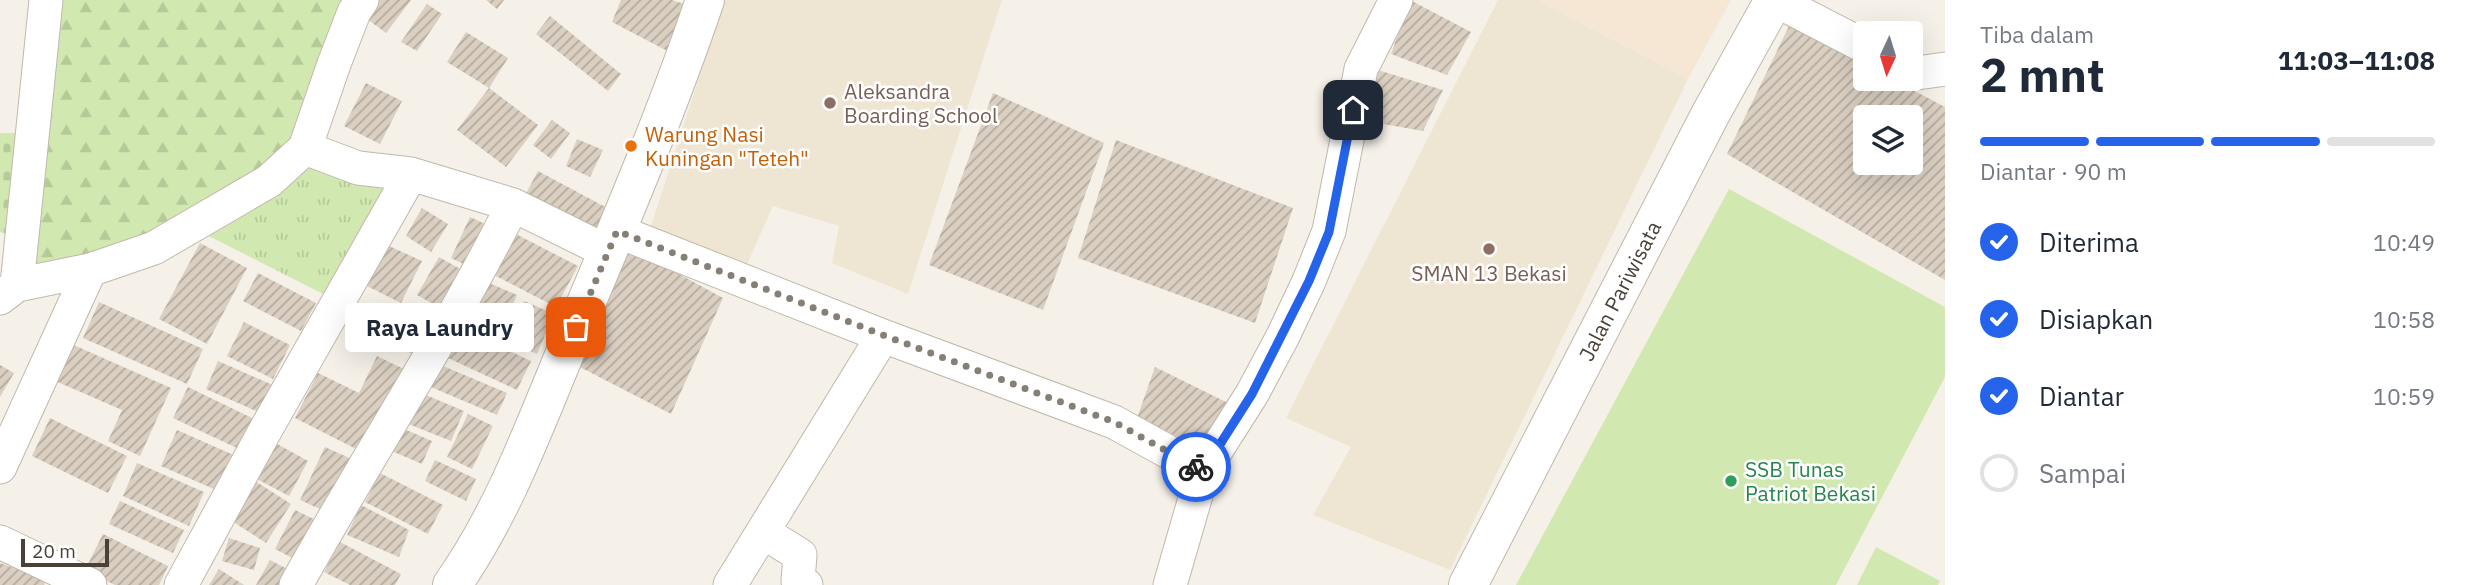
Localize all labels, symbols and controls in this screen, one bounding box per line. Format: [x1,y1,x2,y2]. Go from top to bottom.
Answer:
text: Tiba dalam [1980,19,2094,49]
north arrow [1853,21,1923,91]
map controls [1853,21,1923,175]
text: 11:03–11:08 [2278,43,2435,77]
text: 2 mnt [1980,45,2105,105]
place label: Aleksandra Boarding School [844,77,998,129]
pin [1323,80,1383,140]
icon: home [1334,91,1372,129]
marker: Aleksandra Boarding School [822,95,838,111]
button: layers [1853,105,1923,175]
place label: Warung Nasi Kuningan "Teteh" [645,120,809,172]
marker: Warung Nasi Kuningan "Teteh" [623,138,639,154]
text: Diantar · 90 m [1980,156,2127,186]
street label: Jalan Pariwisata [1572,216,1667,366]
icon: check [1980,223,2018,261]
text: Diterima [2039,225,2139,259]
text: 10:49 [2373,227,2435,257]
marker: SMAN 13 Bekasi [1481,241,1497,257]
place label: SMAN 13 Bekasi [1411,259,1567,287]
pin [546,297,606,357]
icon: check [1980,300,2018,338]
callout: Raya Laundry [345,302,534,352]
text: Disiapkan [2039,302,2153,336]
text: 10:58 [2373,304,2435,334]
icon: bag [557,308,595,346]
text: Raya Laundry [366,312,513,342]
icon: check [1980,377,2018,415]
text: Diantar [2039,379,2124,413]
text: 10:59 [2373,381,2435,411]
courier [1161,432,1231,502]
icon: bike [1177,448,1215,486]
place label: SSB Tunas Patriot Bekasi [1745,455,1876,507]
text: Sampai [2039,456,2126,490]
marker: SSB Tunas Patriot Bekasi [1723,473,1739,489]
scale bar [21,536,108,568]
text: 20 m [32,539,76,563]

